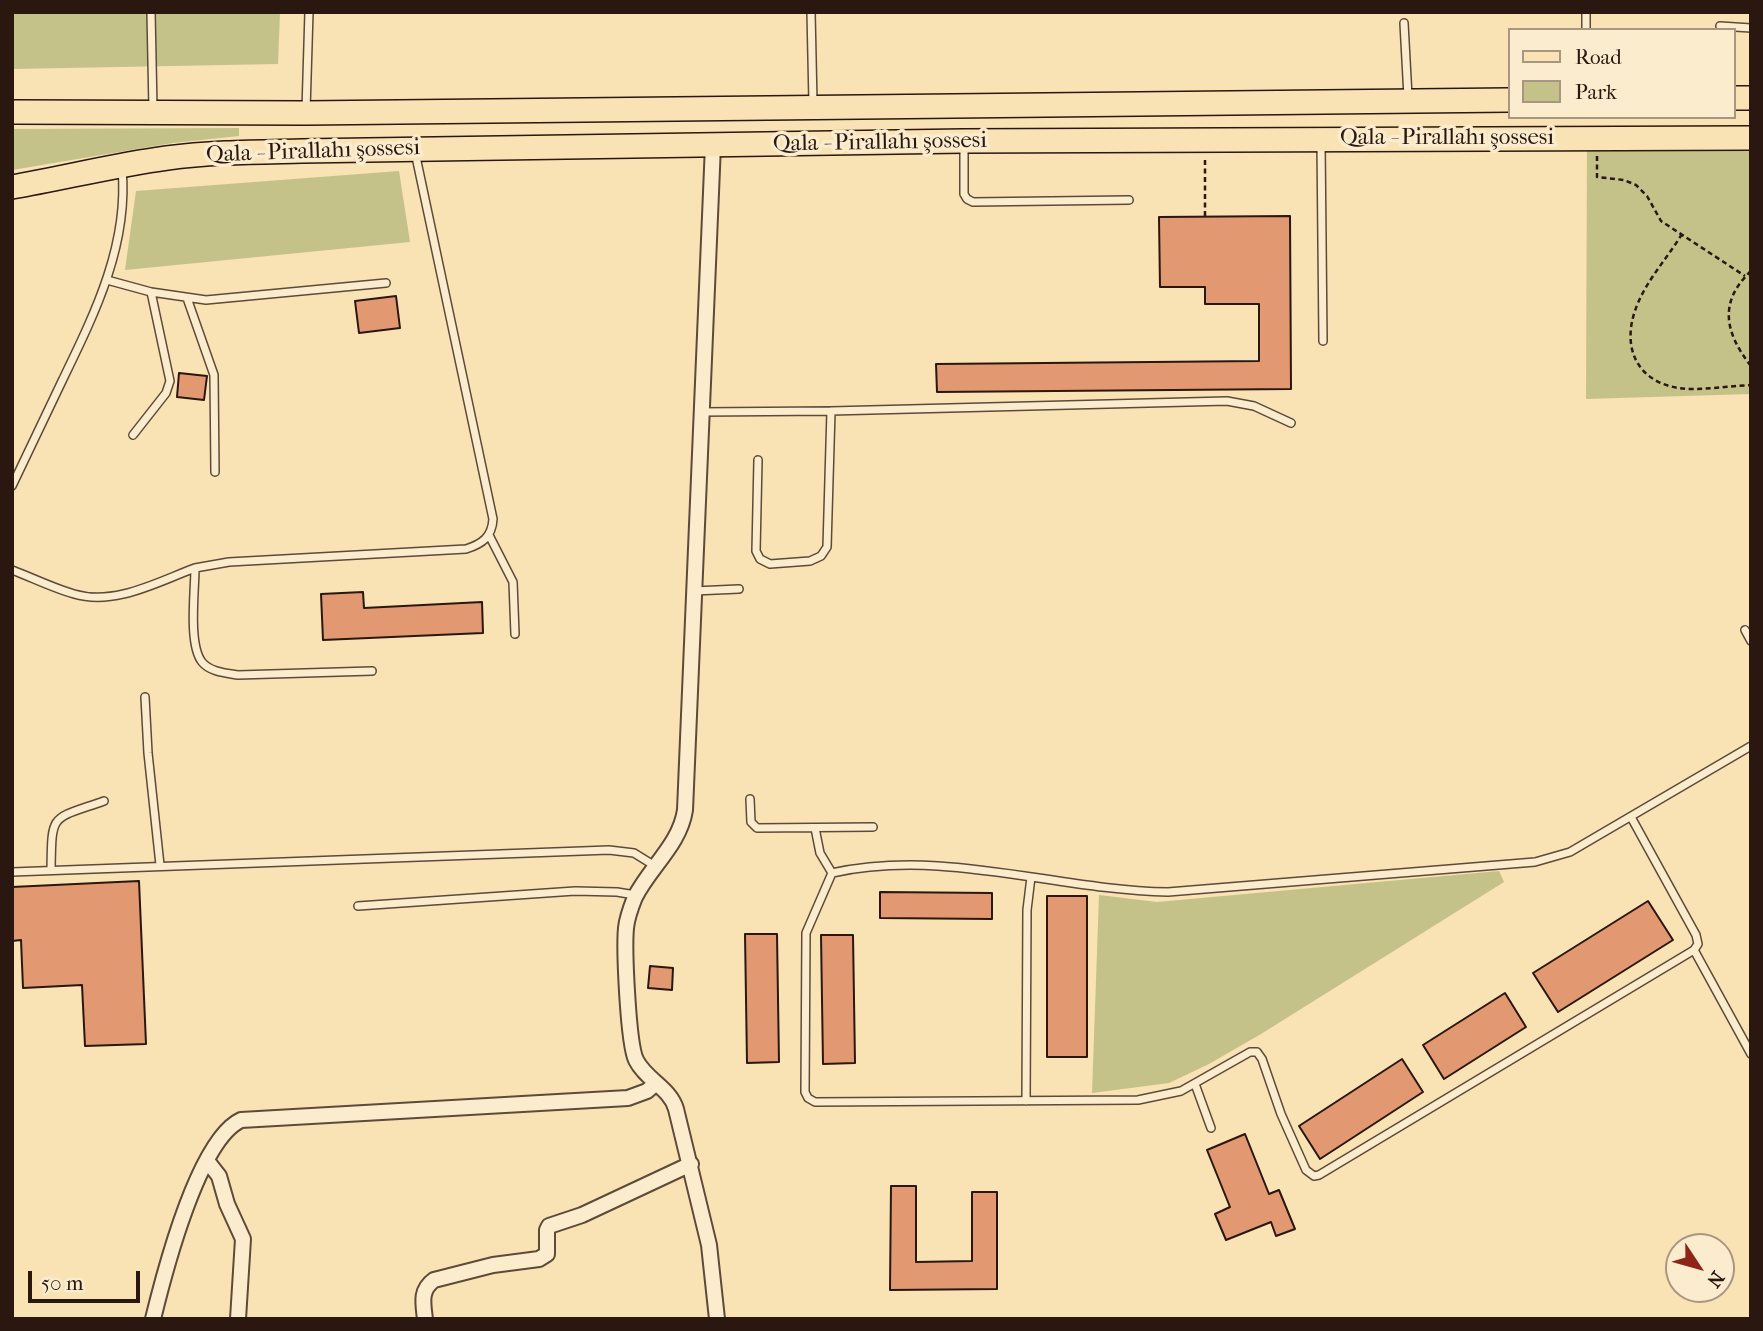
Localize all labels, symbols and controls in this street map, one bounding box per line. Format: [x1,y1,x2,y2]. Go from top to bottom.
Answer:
legend [1508,28,1735,119]
text: Road [1575,45,1622,69]
text: Park [1575,80,1617,104]
street label: Qala - Pirallahı şossesi [1340,124,1554,152]
street label: Qala - Pirallahı şossesi [773,127,987,159]
street label: Qala - Pirallahı şossesi [206,134,420,170]
north arrow [1665,1233,1735,1303]
scale bar [32,1258,144,1302]
text: N [1702,1267,1729,1291]
text: 50 m [41,1271,84,1295]

